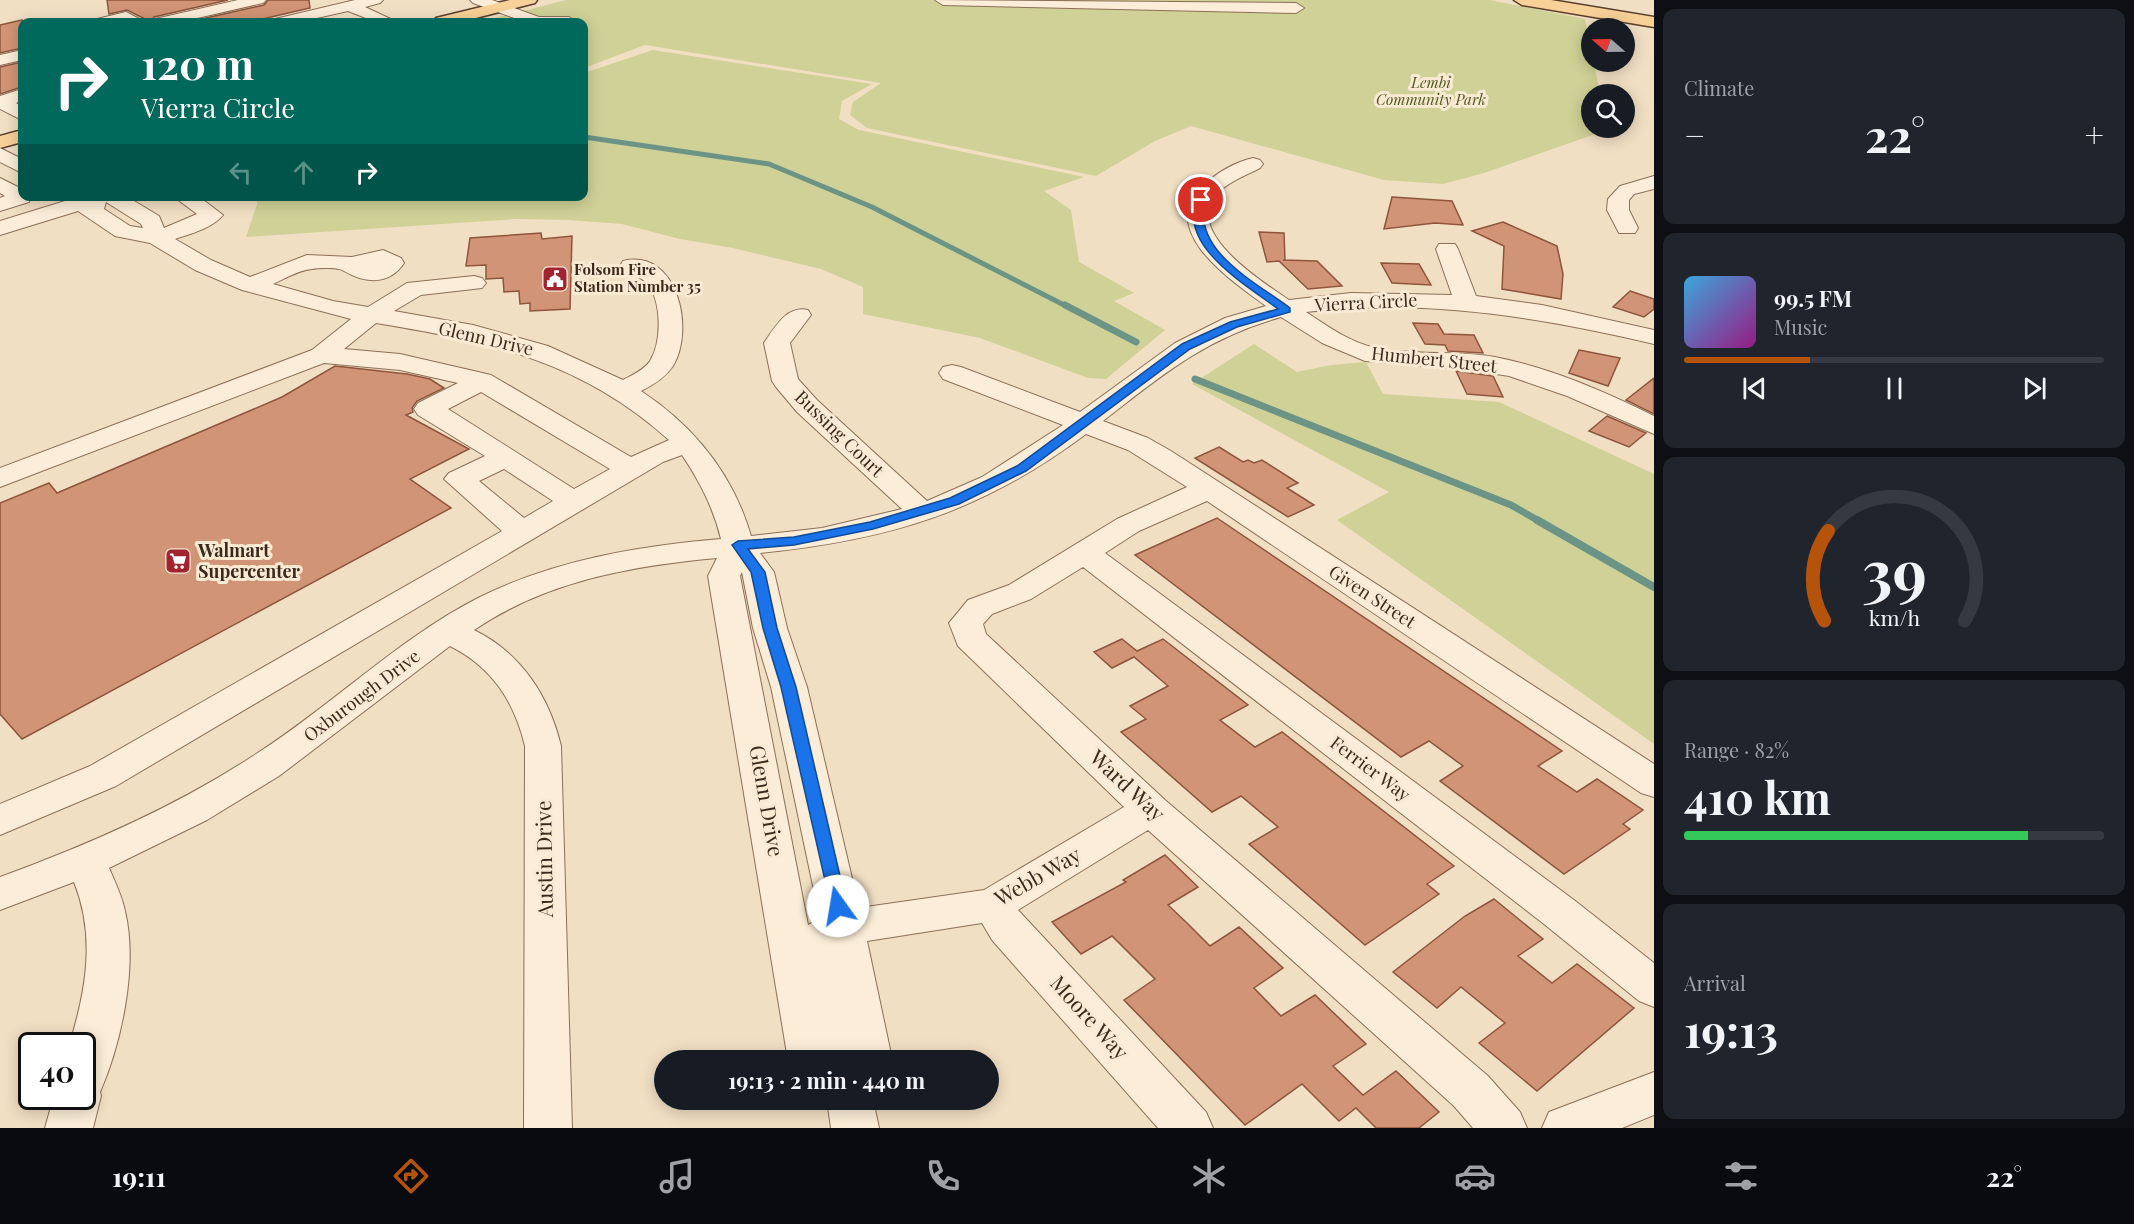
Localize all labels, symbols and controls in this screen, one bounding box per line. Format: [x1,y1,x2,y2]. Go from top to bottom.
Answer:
north arrow [1581,18,1635,72]
map controls [1581,18,1635,138]
text: 120 m [141,35,254,91]
icon: right [42,42,120,120]
park label: Lembi Community Park [1376,72,1486,109]
text: Climate [1684,74,1754,101]
button: search [1581,84,1635,138]
text: Vierra Circle [141,89,295,125]
text: 22° [1865,104,1925,164]
text: − [1684,112,1705,156]
text: + [2085,112,2104,156]
icon: left [224,156,257,189]
icon: ahead [287,156,320,189]
icon: right [350,156,383,189]
pin [1175,174,1226,225]
icon: arrive [1184,183,1217,216]
place label: Folsom Fire Station Number 35 [574,259,701,296]
public building icon: Folsom Fire Station Number 35 [540,264,570,294]
text: 99.5 FM [1774,283,1852,313]
street label: Vierra Circle [1313,287,1418,317]
text: Music [1774,313,1827,340]
street label: Glenn Drive [436,315,536,361]
street label: Humbert Street [1370,340,1499,378]
icon: previous [1738,372,1771,405]
icon: pause [1878,372,1911,405]
icon: next [2018,372,2051,405]
street label: Bussing Court [790,385,890,482]
text: 39 [1862,527,1926,611]
place label: Walmart Supercenter [197,538,301,583]
supermarket icon: Walmart Supercenter [163,546,193,576]
street label: Given Street [1324,559,1421,634]
text: km/h [1868,603,1920,631]
street label: Oxburough Drive [298,644,424,747]
street label: Ferrier Way [1326,730,1415,806]
text: Range · 82% [1684,736,1789,763]
street label: Ward Way [1084,742,1172,827]
street label: Glenn Drive [744,743,792,859]
text: 410 km [1684,766,1831,826]
street label: Austin Drive [528,800,558,919]
street label: Webb Way [988,839,1086,912]
position arrow [806,874,870,938]
street label: Moore Way [1045,969,1136,1065]
text: Arrival [1684,969,1746,996]
text: 19:13 [1684,999,1778,1059]
speed limit sign: 40 [18,1032,96,1110]
text: 19:13 · 2 min · 440 m [728,1065,925,1095]
icon: directions [390,1155,432,1197]
icon: music [656,1155,698,1197]
icon: phone [922,1155,964,1197]
icon: climate [1188,1155,1230,1197]
icon: car [1454,1155,1496,1197]
icon: filters [1720,1155,1762,1197]
text: 19:11 [112,1158,166,1194]
text: 22° [1986,1158,2022,1194]

